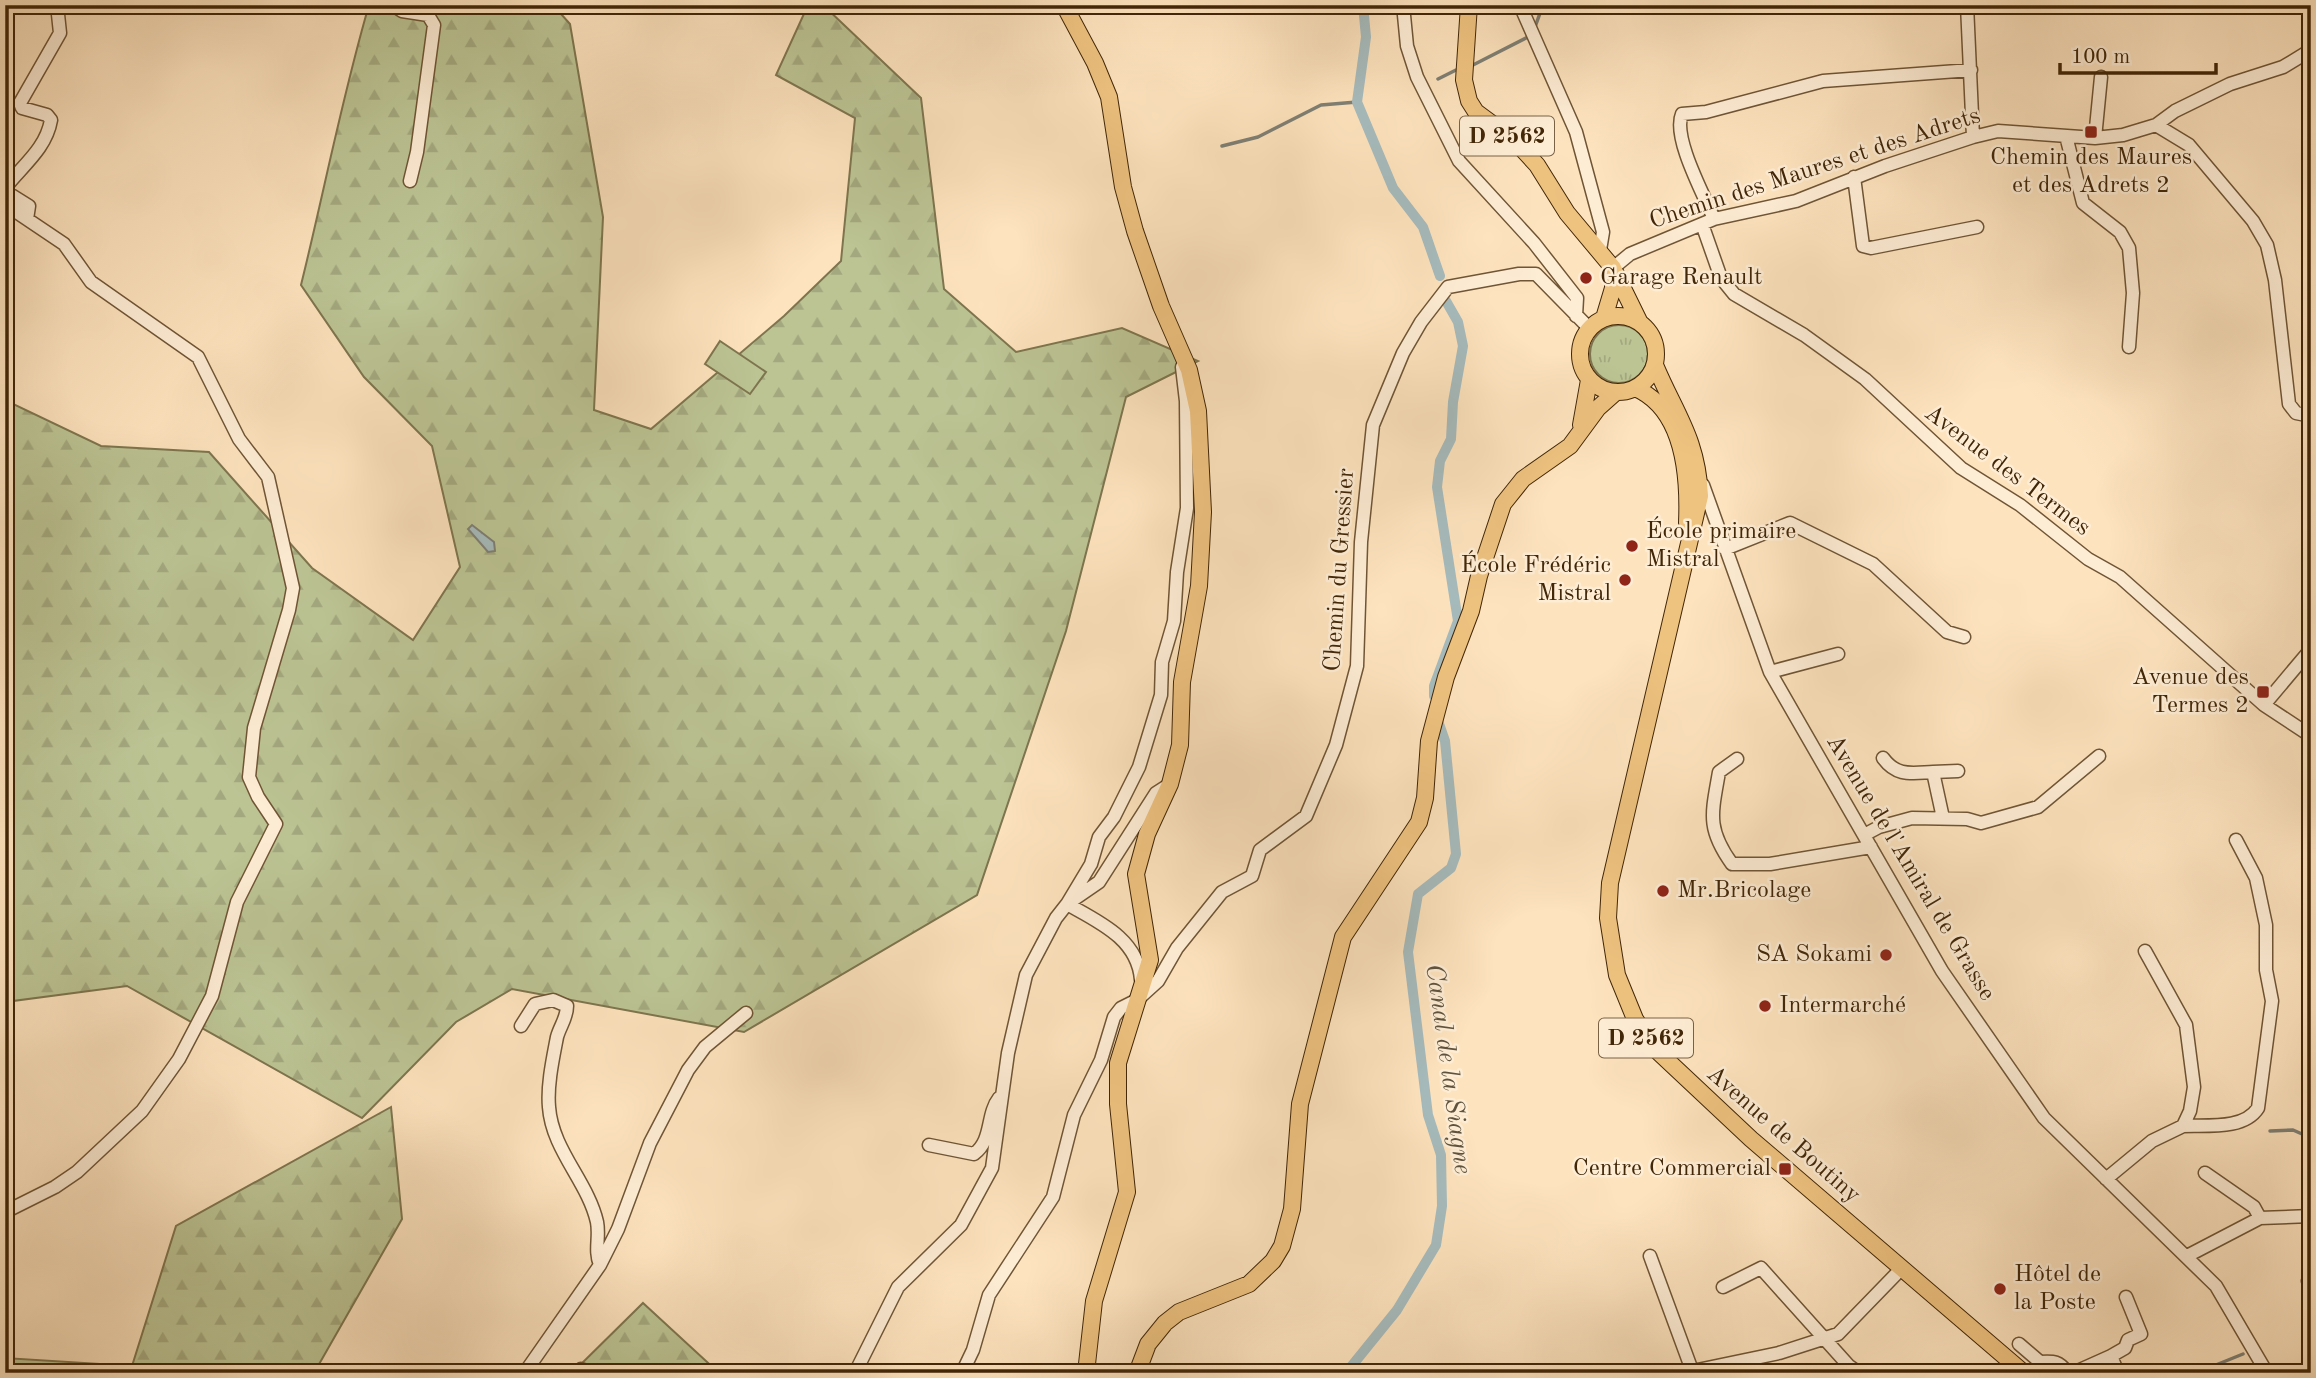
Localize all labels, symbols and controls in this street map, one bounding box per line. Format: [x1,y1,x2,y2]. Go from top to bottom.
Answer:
scale bar [2060,32,2216,76]
text: 100 m [2071,47,2130,68]
street label: Chemin des Maures et des Adrets [1647,104,1983,234]
road number: D 2562 [1460,116,1554,155]
marker: Chemin des Maures et des Adrets 2 [2083,124,2099,140]
place label: Chemin des Maures et des Adrets 2 [1990,146,2192,198]
place label: Garage Renault [1600,266,1762,290]
marker: Garage Renault [1578,270,1594,286]
street label: Avenue des Termes [1920,401,2094,541]
street label: Chemin du Gressier [1321,467,1359,672]
place label: École primaire Mistral [1646,516,1796,572]
marker: École primaire Mistral [1624,538,1640,554]
place label: École Frédéric Mistral [1460,550,1611,606]
marker: École Frédéric Mistral [1617,572,1633,588]
place label: Avenue des Termes 2 [2132,666,2249,718]
marker: Avenue des Termes 2 [2255,684,2271,700]
street label: Avenue de l'Amiral de Grasse [1821,731,1999,1005]
place label: Mr.Bricolage [1677,879,1811,903]
marker: Mr.Bricolage [1655,883,1671,899]
place label: SA Sokami [1756,943,1872,967]
marker: SA Sokami [1878,947,1894,963]
water label: Canal de la Siagne [1420,962,1476,1176]
place label: Intermarché [1779,994,1906,1018]
marker: Intermarché [1757,998,1773,1014]
road number: D 2562 [1599,1018,1693,1058]
street label: Avenue de Boutiny [1702,1062,1865,1208]
place label: Centre Commercial [1573,1157,1771,1181]
marker: Centre Commercial [1777,1161,1793,1177]
place label: Hôtel de la Poste [2014,1263,2101,1315]
marker: Hôtel de la Poste [1992,1281,2008,1297]

